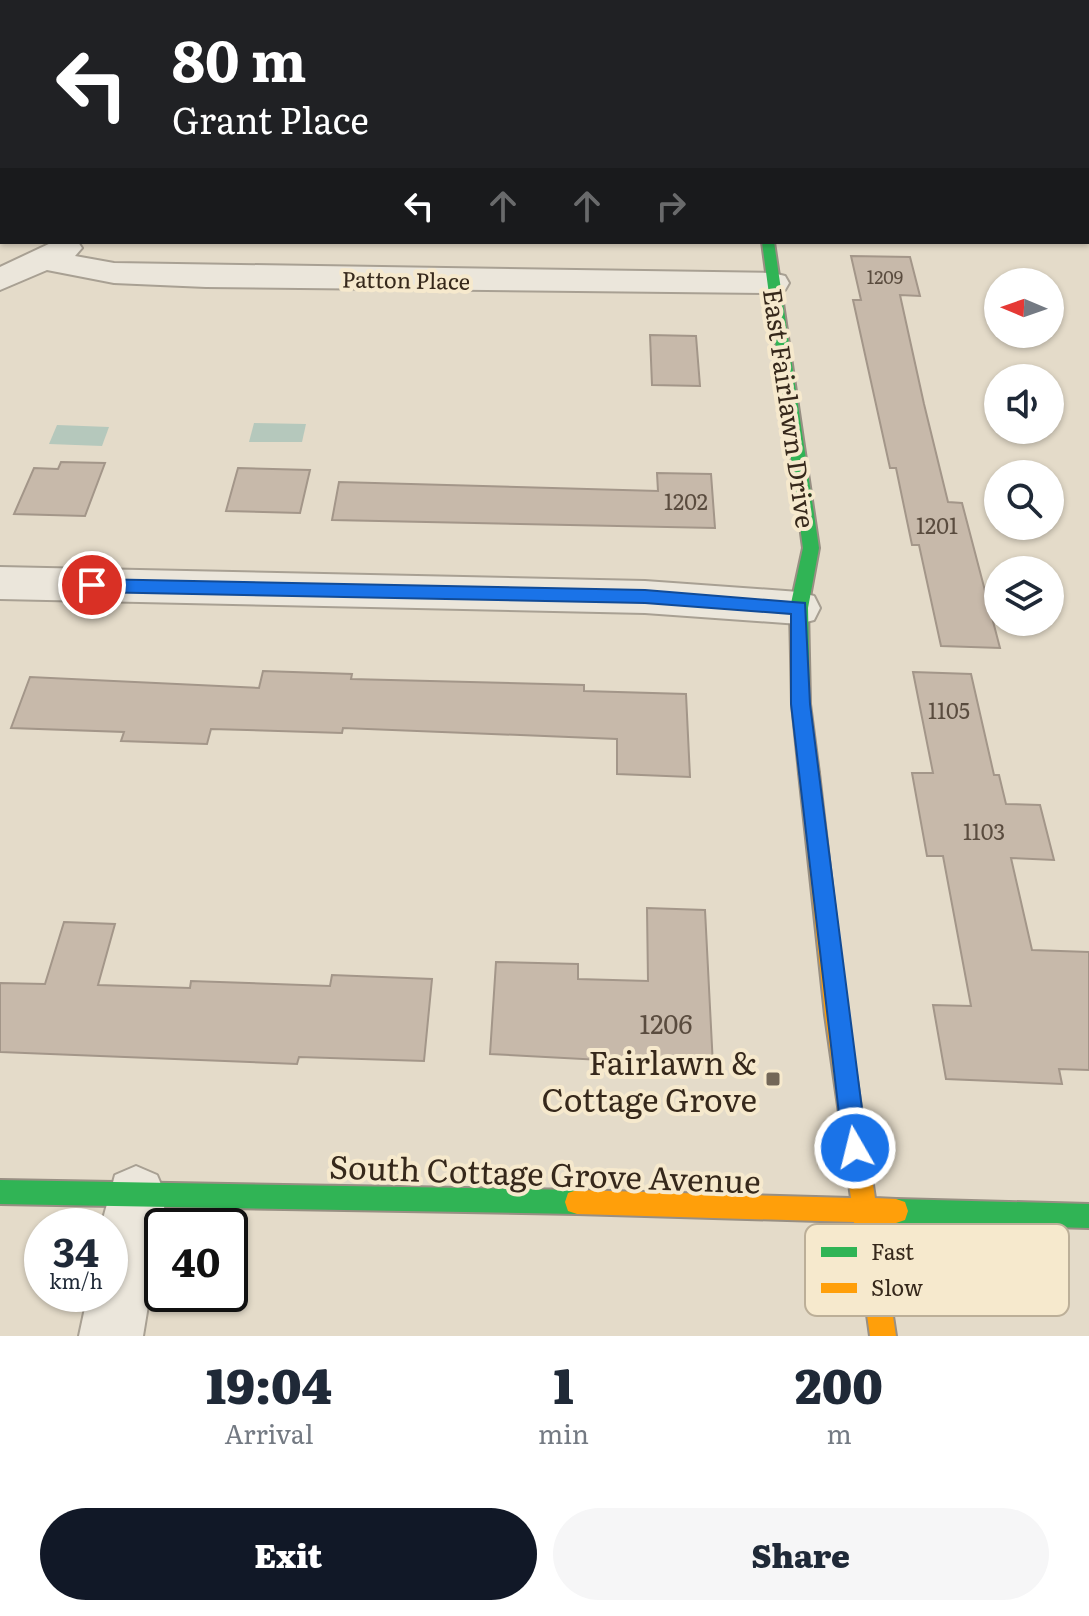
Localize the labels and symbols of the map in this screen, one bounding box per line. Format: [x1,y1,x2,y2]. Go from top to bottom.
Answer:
street label: Patton Place [342,261,470,297]
house number: 1209 [867,263,903,290]
north arrow [984,268,1064,348]
street label: East Fairlawn Drive [755,286,827,530]
house number: 1202 [664,484,708,517]
house number: 1201 [916,508,958,541]
pin [58,551,126,619]
house number: 1105 [928,693,970,726]
house number: 1103 [963,814,1005,847]
house number: 1206 [640,1003,692,1042]
place label: Fairlawn & Cottage Grove [541,1037,757,1122]
marker: Fairlawn & Cottage Grove [764,1070,782,1088]
position arrow [813,1106,897,1190]
street label: South Cottage Grove Avenue [328,1140,762,1204]
speed limit sign: 40 [144,1208,248,1312]
legend [805,1224,1069,1316]
text: Fast [871,1234,914,1267]
text: Slow [871,1270,923,1303]

